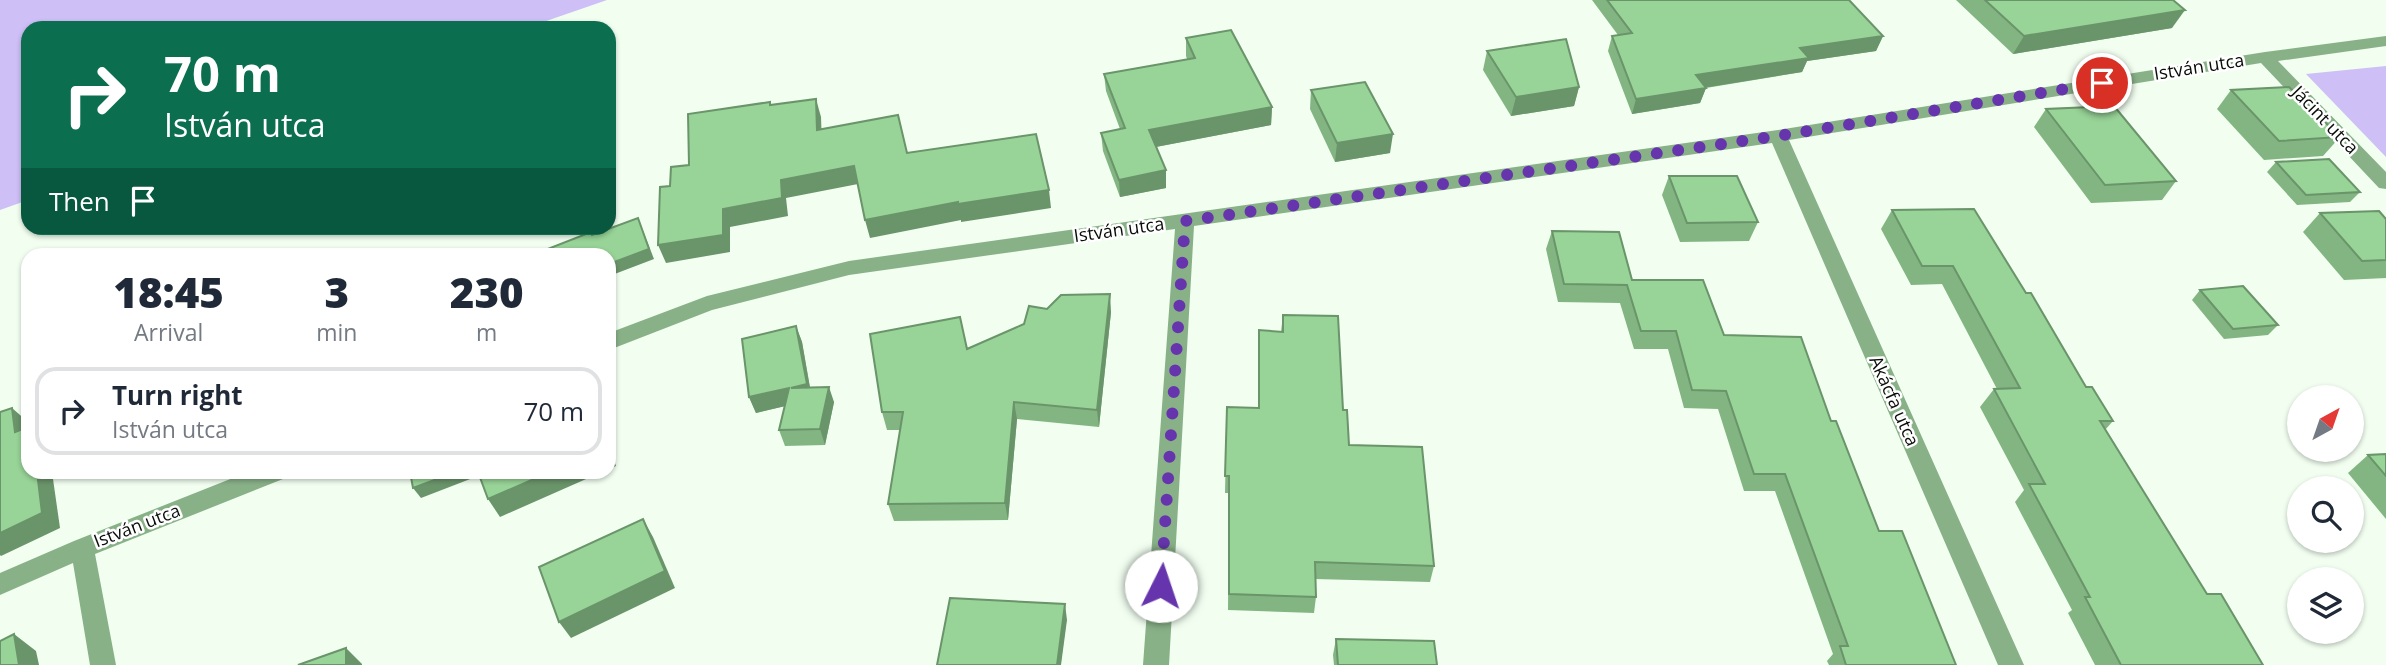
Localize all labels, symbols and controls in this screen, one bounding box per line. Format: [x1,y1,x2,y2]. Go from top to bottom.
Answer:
text: 70 m [164,40,281,106]
street label: István utca [2152,47,2246,85]
icon: right [49,49,140,140]
pin [2072,53,2132,113]
icon: arrive [2083,64,2121,102]
street label: Jácint utca [2286,79,2364,159]
text: István utca [164,103,325,146]
icon: arrive [124,182,162,220]
text: Then [49,183,110,219]
street label: István utca [1072,211,1165,247]
text: 18:45 [113,263,224,320]
text: 3 [325,263,349,320]
text: 230 [450,263,524,320]
text: Arrival [134,316,203,348]
text: min [316,316,357,348]
text: m [476,316,497,348]
street label: Akácfa utca [1864,352,1925,449]
text: Turn right [112,377,243,413]
north arrow [2287,385,2364,462]
map controls [2287,385,2364,644]
icon: right [53,392,91,430]
text: 70 m [523,393,584,429]
text: István utca [112,413,228,445]
button: search [2287,476,2364,553]
street label: István utca [90,498,183,553]
position arrow [1124,549,1198,623]
button: layers [2287,567,2364,644]

